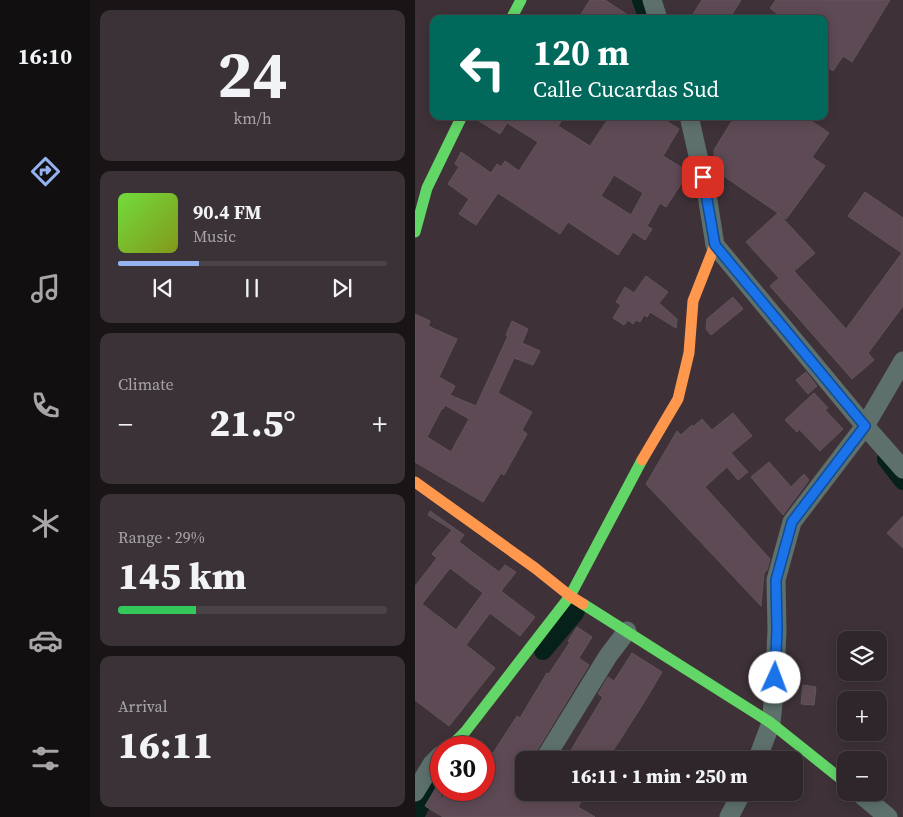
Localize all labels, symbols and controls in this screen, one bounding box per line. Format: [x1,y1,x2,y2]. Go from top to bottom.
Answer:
text: 120 m [533,29,629,77]
text: 24 [217,30,288,119]
icon: left [450,35,515,100]
text: 16:10 [18,41,72,71]
text: Calle Cucardas Sud [533,74,719,104]
text: km/h [233,107,272,129]
icon: directions [28,154,63,189]
pin [682,156,724,198]
icon: arrive [689,163,717,191]
text: 90.4 FM [193,199,262,225]
text: Music [193,225,236,247]
icon: music [28,271,63,306]
icon: previous [149,274,177,302]
icon: pause [238,274,266,302]
icon: next [328,274,356,302]
text: Climate [118,373,174,395]
icon: phone [28,388,63,423]
text: 21.5° [209,397,296,449]
text: − [118,405,133,443]
text: + [372,405,387,443]
icon: climate [28,506,63,541]
text: Range · 29% [118,526,205,548]
text: 145 km [118,550,246,602]
icon: car [28,623,63,658]
map controls [837,631,887,801]
button: layers [837,631,887,681]
position arrow [748,651,800,703]
button: + [837,691,887,741]
text: Arrival [118,695,167,717]
text: 16:11 [118,719,213,771]
speed limit sign: 30 [430,736,495,801]
icon: filters [28,741,63,776]
button: − [837,751,887,801]
text: 16:11 · 1 min · 250 m [570,763,748,789]

